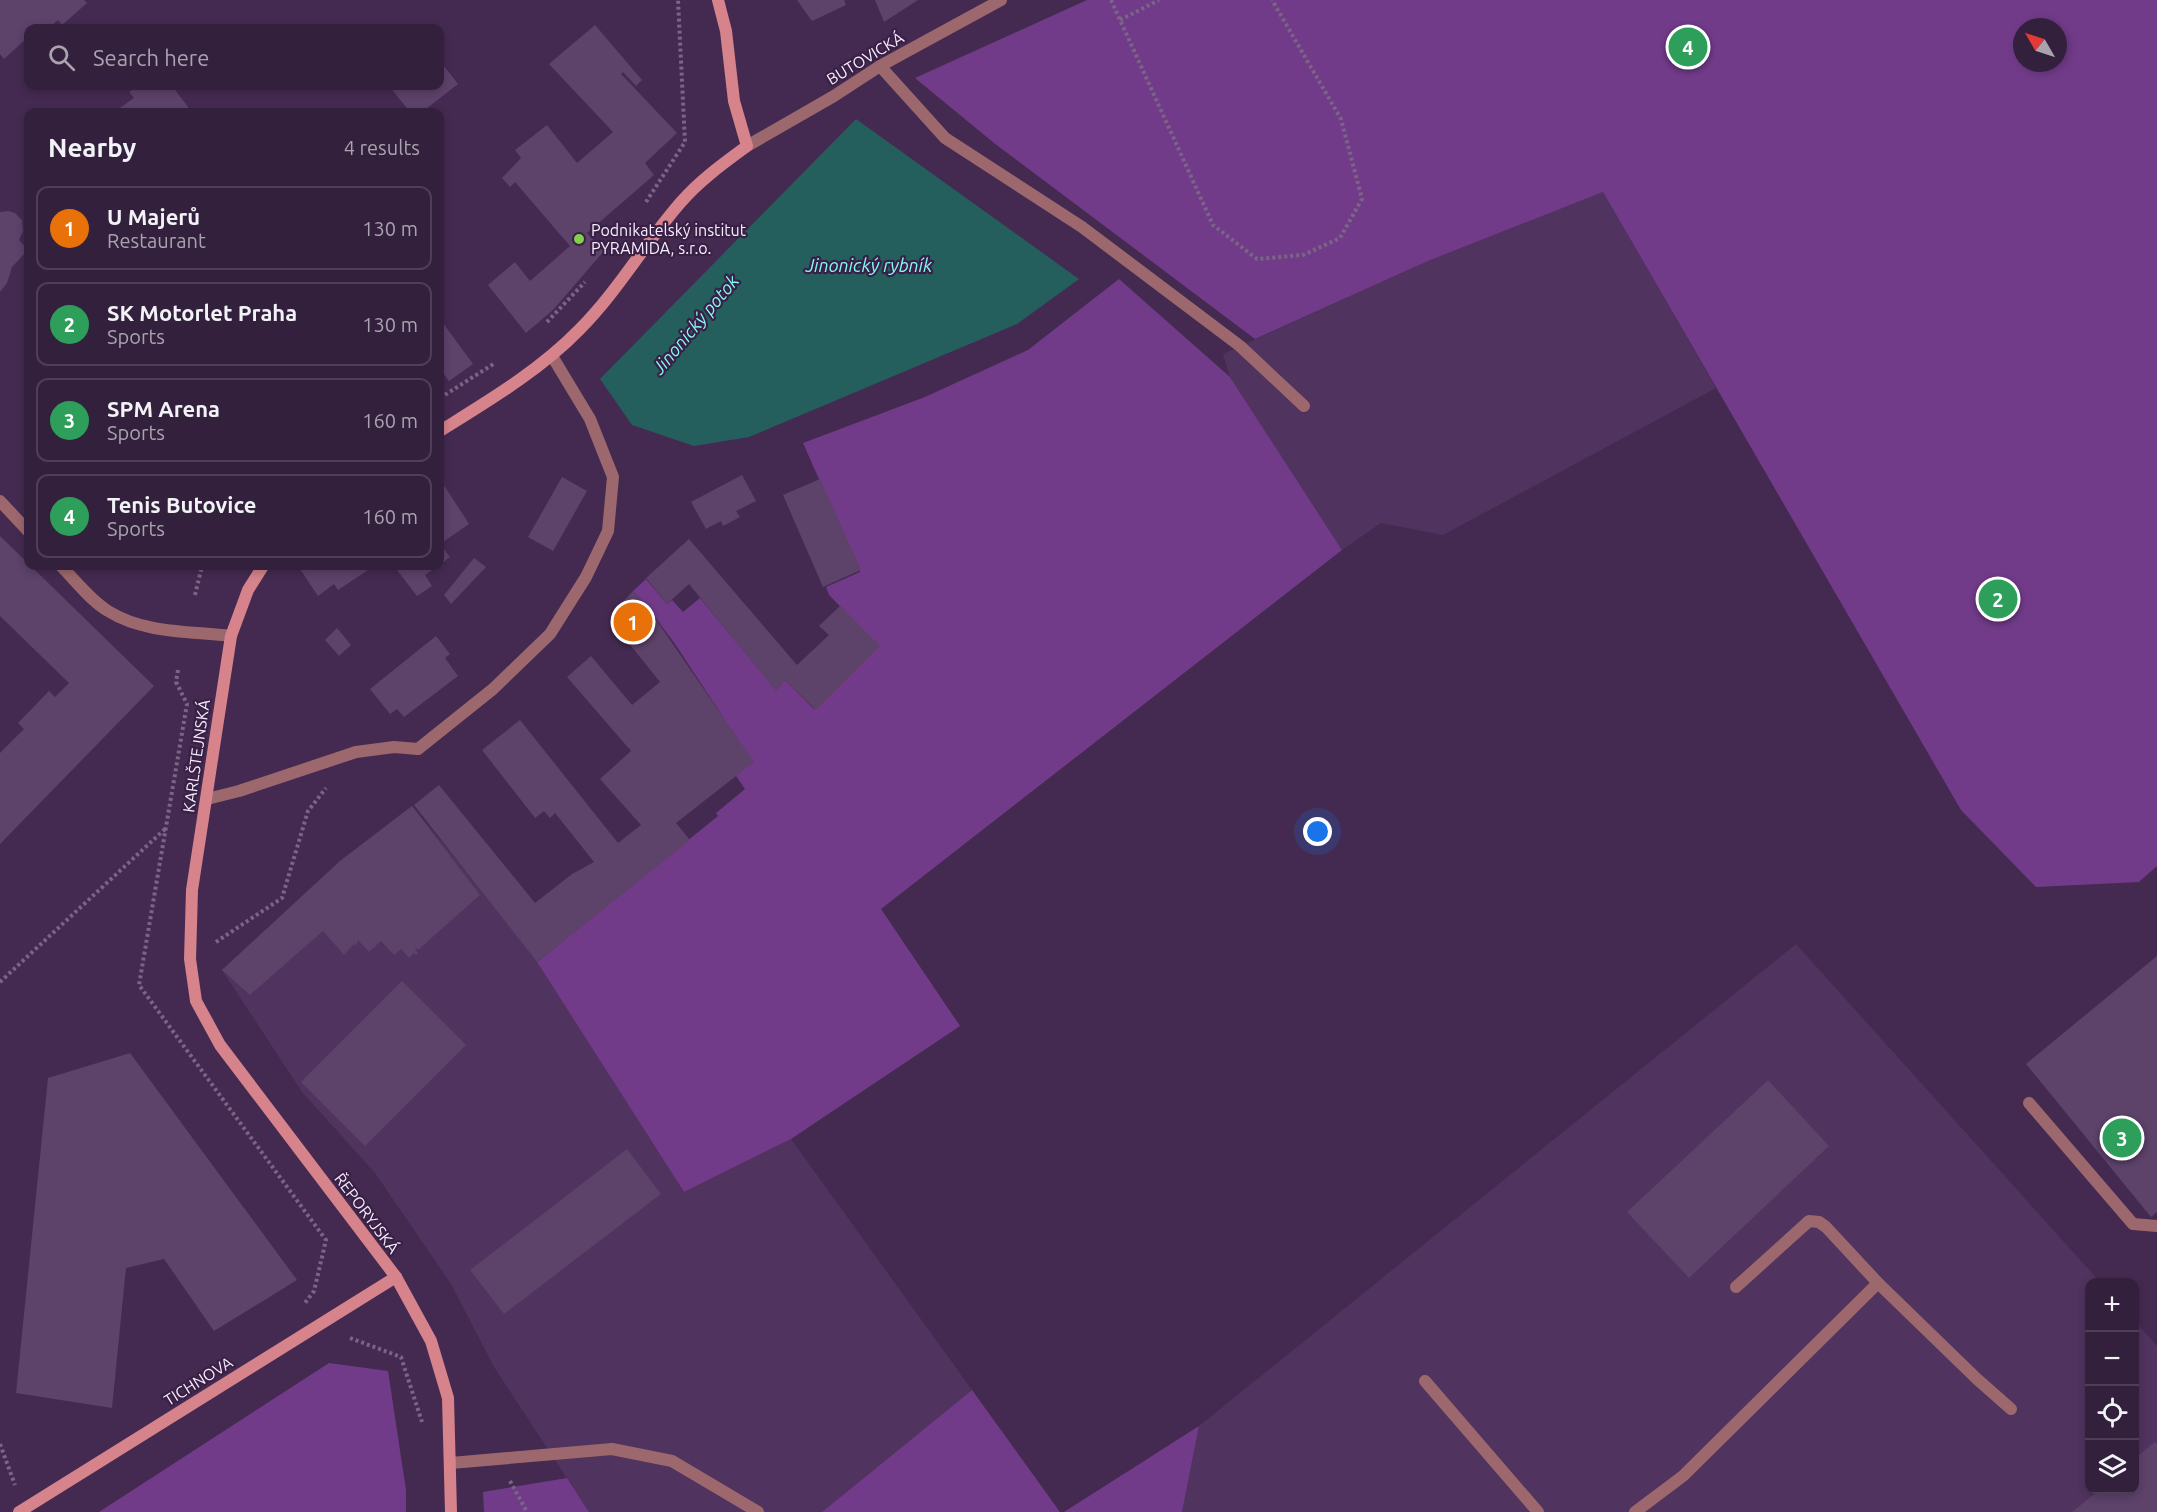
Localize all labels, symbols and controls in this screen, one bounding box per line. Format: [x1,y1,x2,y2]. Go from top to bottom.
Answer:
north arrow [2013,18,2067,72]
search box [24,24,444,90]
pin: 4 [1668,24,1708,70]
street label: BUTOVICKÁ [822,26,907,88]
icon: search [45,41,78,74]
text: Search here [93,45,209,70]
text: Nearby [48,133,136,162]
text: 4 results [344,136,420,159]
text: U Majerů [107,204,200,229]
text: 1 [64,217,75,240]
text: 130 m [362,217,418,240]
place label: Podnikatelský institut PYRAMIDA, s.r.o. [591,221,747,257]
text: Restaurant [107,229,206,252]
marker: Podnikatelský institut PYRAMIDA, s.r.o. [572,232,586,246]
water label: Jinonický rybník [805,255,933,275]
water label: Jinonický potok [647,270,743,378]
text: SK Motorlet Praha [107,300,297,325]
text: 2 [64,313,75,336]
text: 130 m [362,313,418,336]
text: Sports [107,325,165,348]
text: SPM Arena [107,396,220,421]
text: 3 [64,409,75,432]
text: 160 m [362,409,418,432]
text: Sports [107,421,165,444]
text: Tenis Butovice [107,492,257,517]
text: 4 [64,505,75,528]
text: 160 m [362,505,418,528]
text: Sports [107,517,165,540]
pin: 2 [1978,576,2018,622]
pin: 1 [614,600,652,644]
street label: KARLŠTEJNSKÁ [177,697,213,814]
your location [1303,817,1332,846]
pin: 3 [2102,1116,2142,1160]
street label: ŘEPORYJSKÁ [331,1168,405,1257]
map controls [2085,1278,2139,1494]
button: + [2085,1278,2139,1332]
button: − [2085,1332,2139,1386]
street label: TICHNOVA [160,1353,236,1409]
button: locate [2085,1386,2139,1440]
button: layers [2085,1440,2139,1494]

